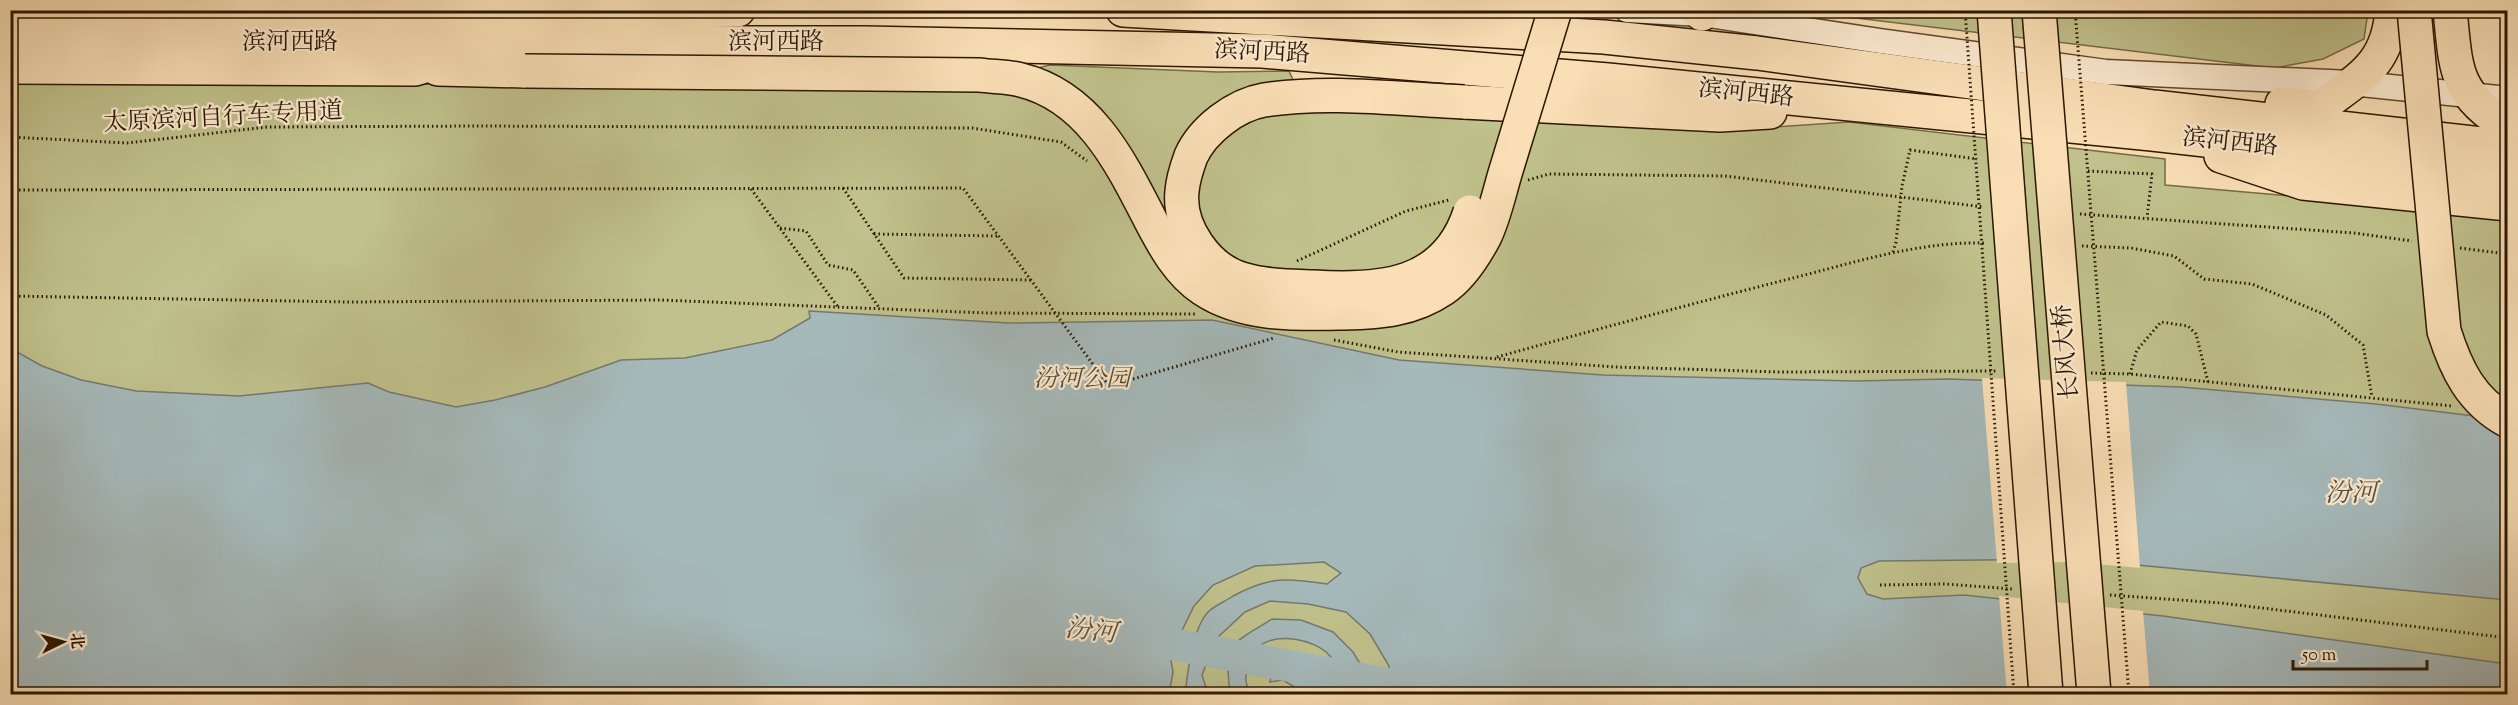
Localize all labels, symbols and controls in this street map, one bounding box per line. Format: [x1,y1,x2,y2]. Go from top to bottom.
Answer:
street label: 滨河西路 [242,26,338,60]
street label: 滨河西路 [728,26,824,60]
street label: 滨河西路 [1213,34,1311,72]
street label: 滨河西路 [1696,72,1796,116]
street label: 太原滨河自行车专用道 [102,95,344,141]
street label: 滨河西路 [2180,121,2280,165]
street label: 长风大桥 [2046,303,2088,401]
park label: 汾河公园 [1034,363,1134,397]
water label: 汾河 [2325,476,2381,513]
water label: 汾河 [1063,611,1123,654]
north arrow [33,612,93,672]
text: 北 [63,632,88,650]
scale bar [2293,633,2426,671]
text: 50 m [2301,643,2337,669]

